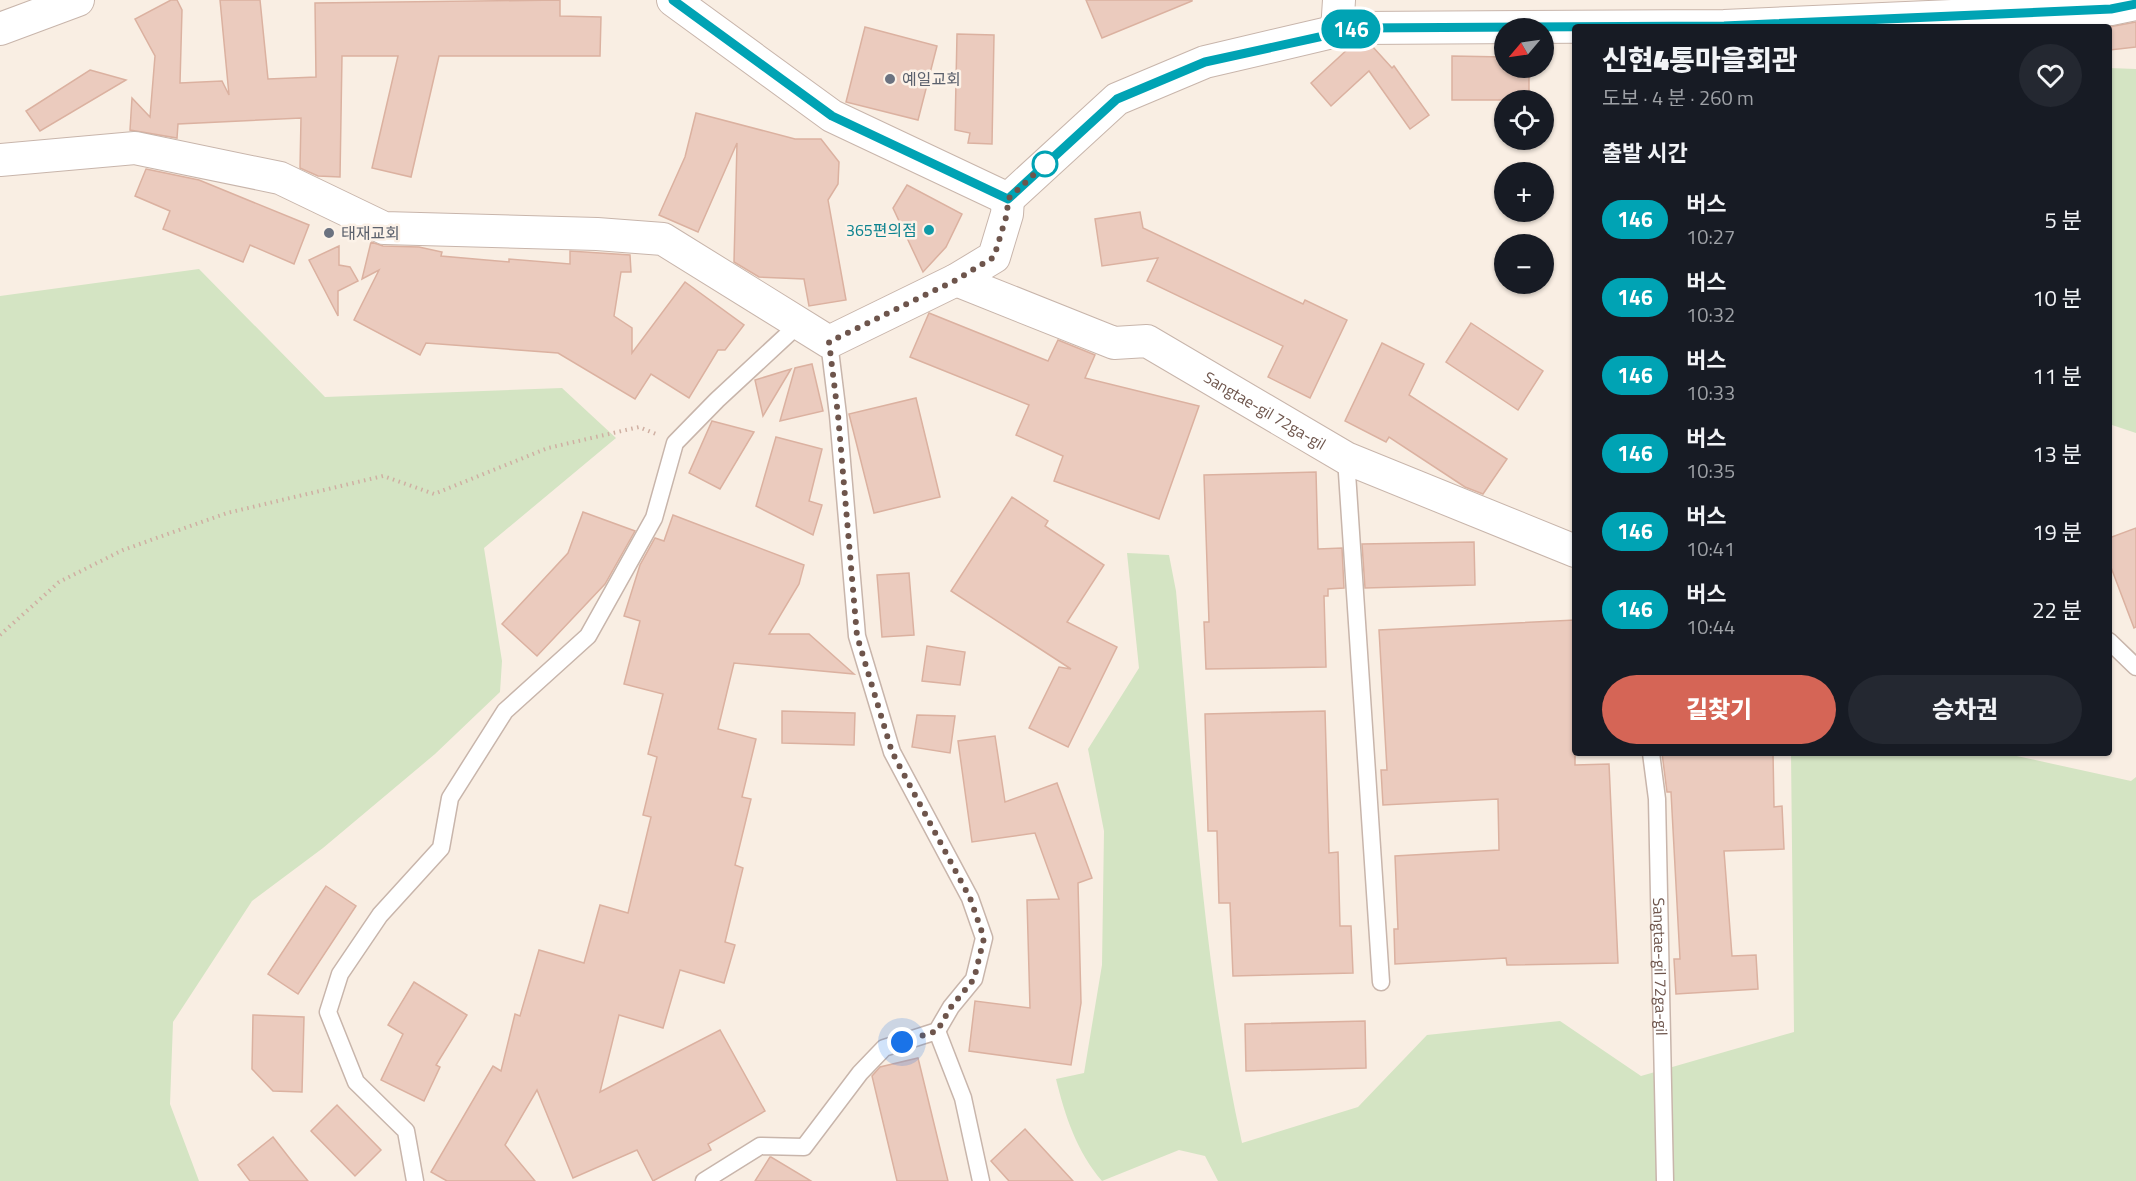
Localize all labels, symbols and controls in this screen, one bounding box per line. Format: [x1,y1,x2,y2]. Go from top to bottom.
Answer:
line badge: 146 [1316,9,1386,48]
text: 146 [1333,13,1369,45]
north arrow [1494,18,1554,78]
map controls [1494,18,1554,294]
text: 신현4통마을회관 [1602,38,1798,81]
button: heart [2019,44,2082,107]
place label: 예일교회 [902,67,961,91]
marker: 예일교회 [883,72,897,86]
text: 도보 · 4 분 · 260 m [1602,82,1754,113]
button: locate [1494,90,1554,150]
text: 출발 시간 [1602,136,1688,170]
unlabelled marker [1032,151,1058,177]
button: + [1494,162,1554,222]
text: 버스 [1686,187,1726,221]
text: 146 [1617,203,1653,235]
text: 5 분 [2045,203,2082,237]
place label: 365편의점 [846,218,917,242]
place label: 태재교회 [341,221,400,245]
text: 10:27 [1686,221,1735,252]
marker: 365편의점 [922,223,936,237]
marker: 태재교회 [322,226,336,240]
button: − [1494,234,1554,294]
text: 버스 [1686,265,1726,299]
text: 146 [1617,281,1653,313]
text: 10 분 [2032,281,2082,315]
text: 10:32 [1686,299,1735,330]
text: 버스 [1686,343,1726,377]
text: 146 [1617,359,1653,391]
text: 11 분 [2032,359,2082,393]
street label: Sangtae-gil 72ga-gil [1199,365,1331,456]
text: 10:33 [1686,377,1735,408]
text: 버스 [1686,421,1726,455]
text: 146 [1617,437,1653,469]
text: 13 분 [2032,437,2082,471]
text: 10:35 [1686,455,1735,486]
text: 버스 [1686,499,1726,533]
text: 146 [1617,515,1653,547]
text: 19 분 [2032,515,2082,549]
text: 10:41 [1686,533,1735,564]
text: 버스 [1686,577,1726,611]
text: 146 [1617,593,1653,625]
text: 22 분 [2032,593,2082,627]
text: 10:44 [1686,611,1735,642]
button: 길찾기 [1602,675,1836,744]
button: 승차권 [1848,675,2082,744]
street label: Sangtae-gil 72ga-gil [1647,897,1674,1036]
your location [887,1027,917,1057]

